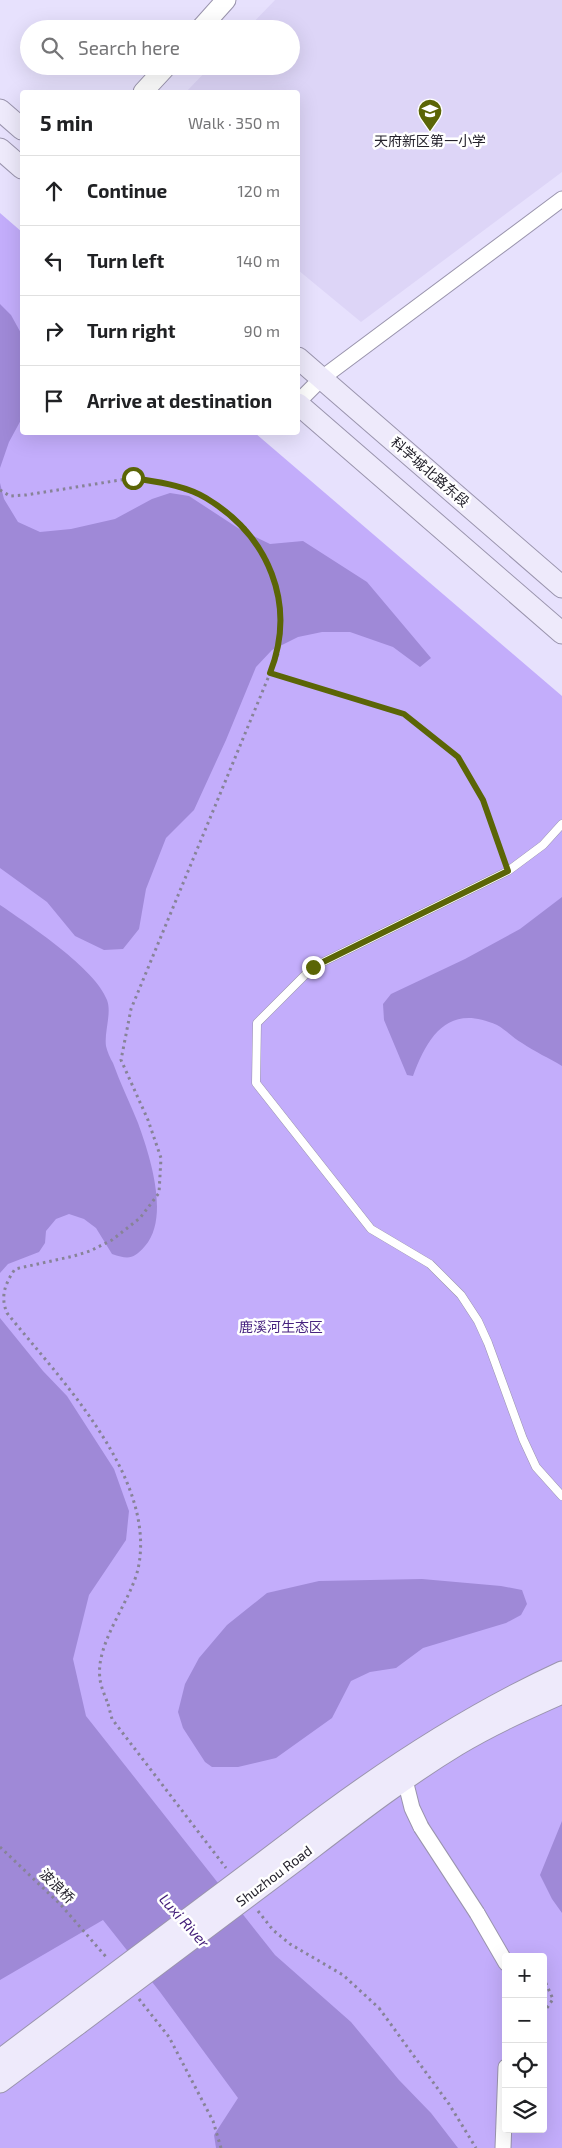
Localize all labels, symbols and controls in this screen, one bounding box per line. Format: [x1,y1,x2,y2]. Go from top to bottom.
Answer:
search box [20,20,300,75]
icon: search [38,34,66,62]
text: Search here [78,36,180,59]
school or university icon: 天府新区第一小学 [417,98,443,132]
text: 5 min [40,110,93,135]
text: Walk · 350 m [188,113,280,132]
place label: 天府新区第一小学 [374,132,486,149]
icon: ahead [40,177,68,205]
text: Continue [87,179,167,202]
text: 120 m [237,181,280,200]
icon: left [40,247,68,275]
text: Turn left [87,249,164,272]
text: 140 m [237,251,280,270]
icon: right [40,317,68,345]
text: Turn right [87,319,175,342]
text: 90 m [244,321,280,340]
icon: arrive [40,387,68,415]
text: Arrive at destination [87,389,272,412]
street label: 科学城北路东段 [388,433,473,510]
route start [122,467,145,490]
route end [302,956,325,979]
park label: 鹿溪河生态区 [239,1318,323,1335]
street label: Shuzhou Road [232,1842,315,1910]
street label: 波浪桥 [36,1865,78,1907]
water label: Luxi River [156,1890,214,1952]
map controls [502,1953,547,2133]
button: + [502,1953,547,1998]
button: − [502,1998,547,2043]
button: locate [502,2043,547,2088]
button: layers [502,2088,547,2133]

